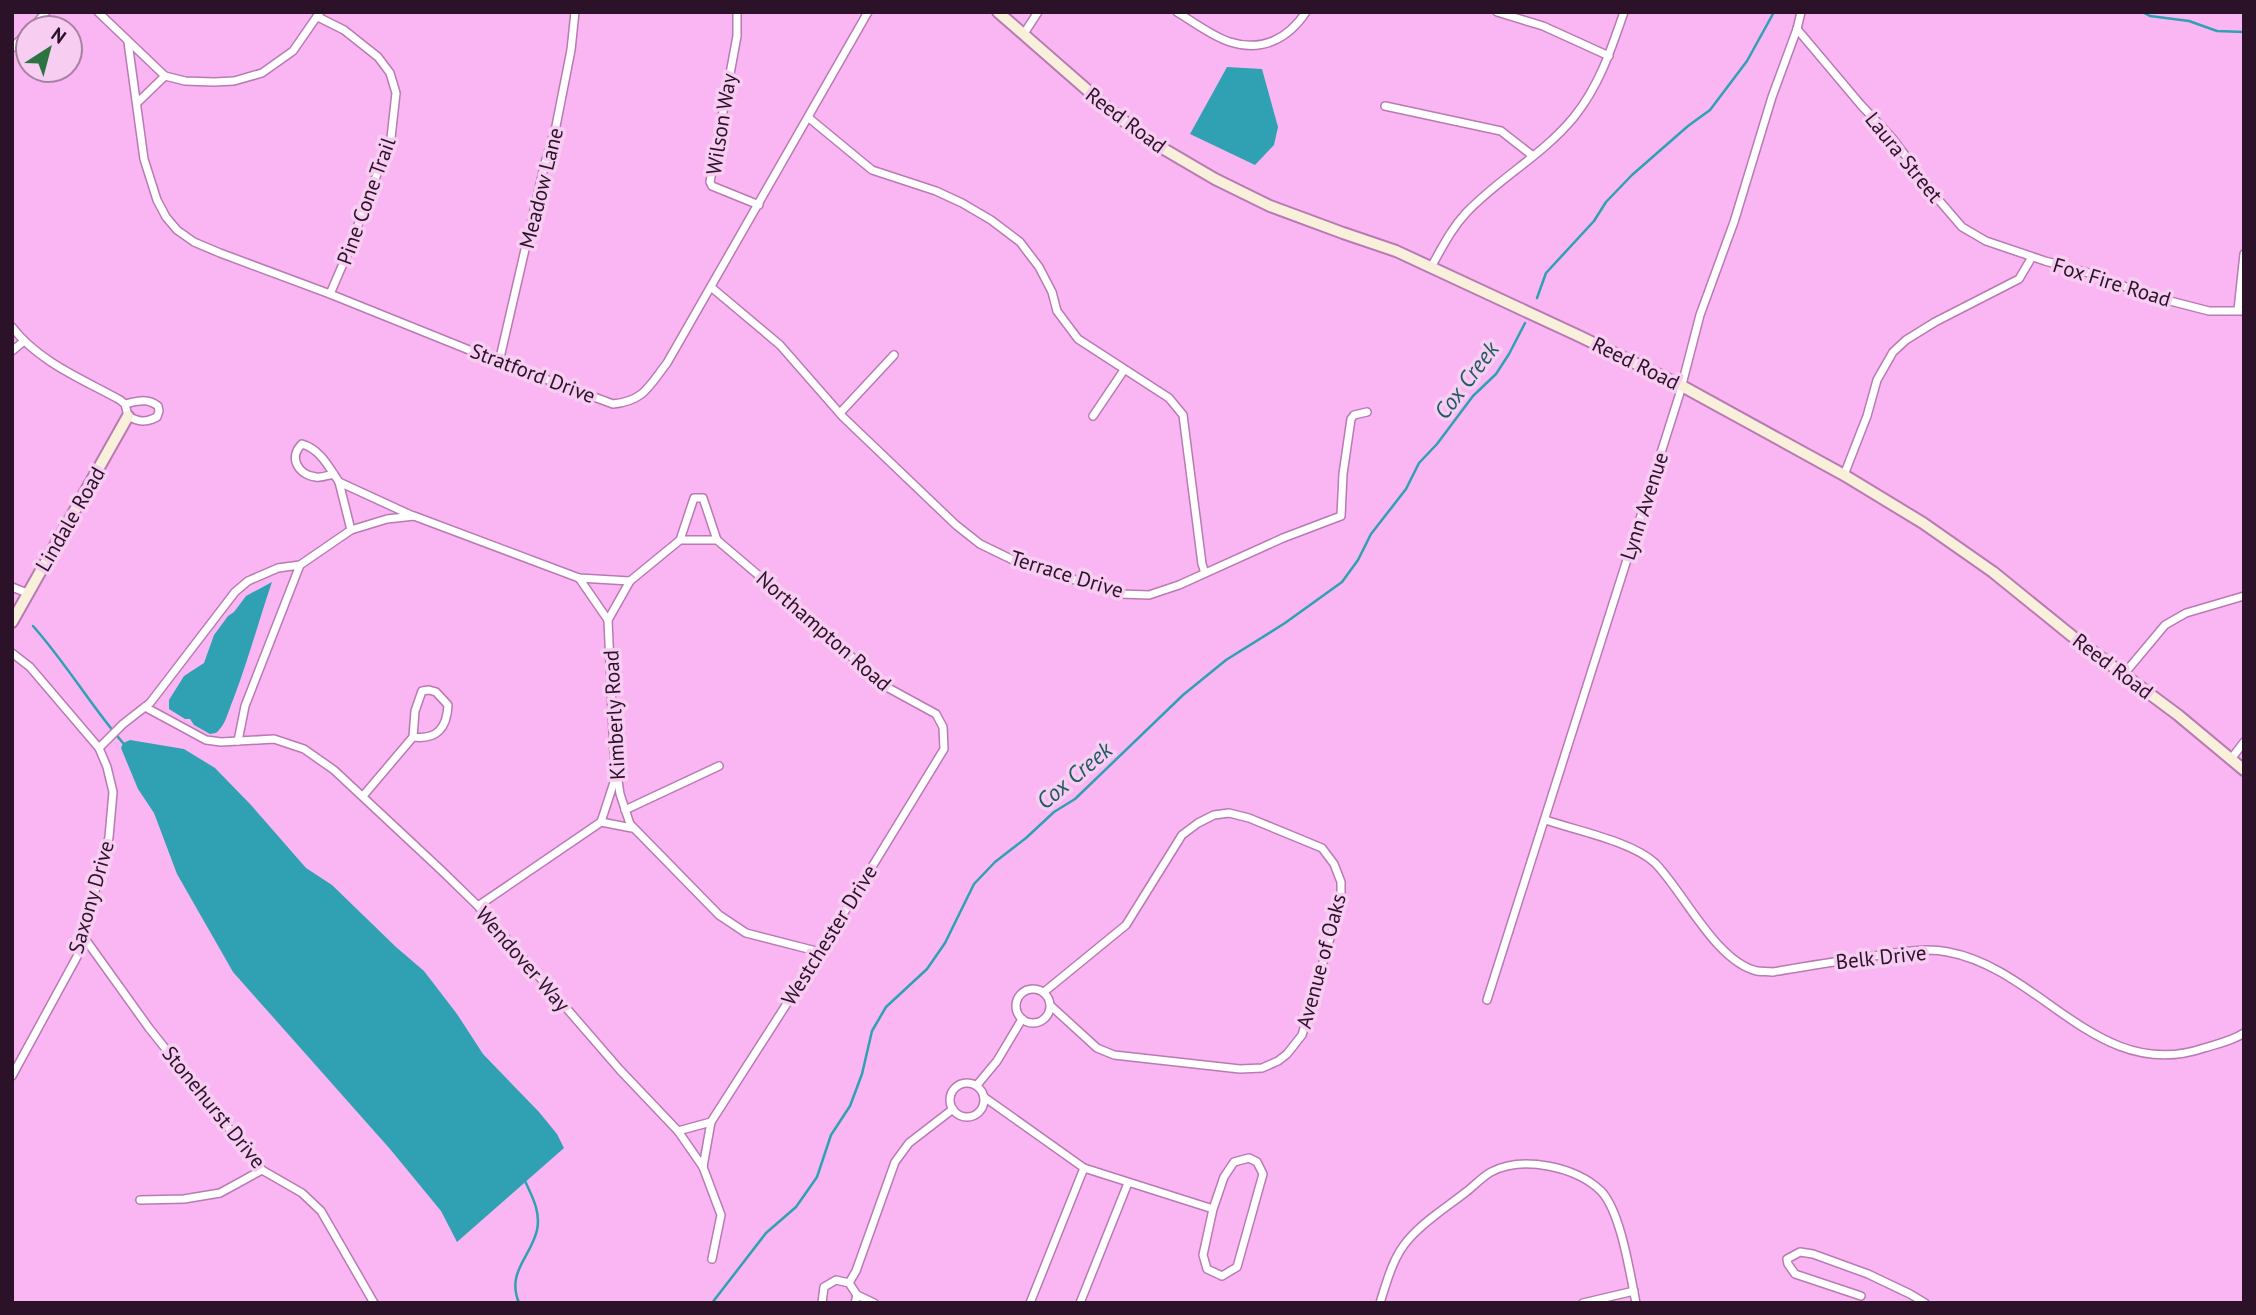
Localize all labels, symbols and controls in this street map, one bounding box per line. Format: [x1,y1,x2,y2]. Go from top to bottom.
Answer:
north arrow [14,14,84,84]
text: N [47,22,71,49]
street label: Wilson Way [700,71,742,177]
street label: Reed Road [1080,81,1172,159]
street label: Laura Street [1859,106,1949,208]
street label: Meadow Lane [513,125,569,251]
street label: Pine Cone Trail [330,134,402,268]
street label: Fox Fire Road [2050,251,2174,313]
street label: Reed Road [1588,330,1684,396]
water label: Cox Creek [1427,334,1506,425]
street label: Stratford Drive [467,337,599,409]
street label: Lynn Avenue [1614,449,1674,563]
street label: Lindale Road [29,462,111,576]
street label: Terrace Drive [1007,544,1127,604]
street label: Northampton Road [751,565,897,697]
street label: Reed Road [2067,627,2159,705]
street label: Kimberly Road [597,649,631,781]
water label: Cox Creek [1030,734,1119,815]
street label: Saxony Drive [62,837,120,957]
street label: Westchester Drive [775,860,883,1010]
street label: Avenue of Oaks [1290,891,1352,1031]
street label: Wendover Way [470,901,576,1017]
street label: Belk Drive [1834,939,1928,975]
street label: Stonehurst Drive [156,1040,272,1174]

